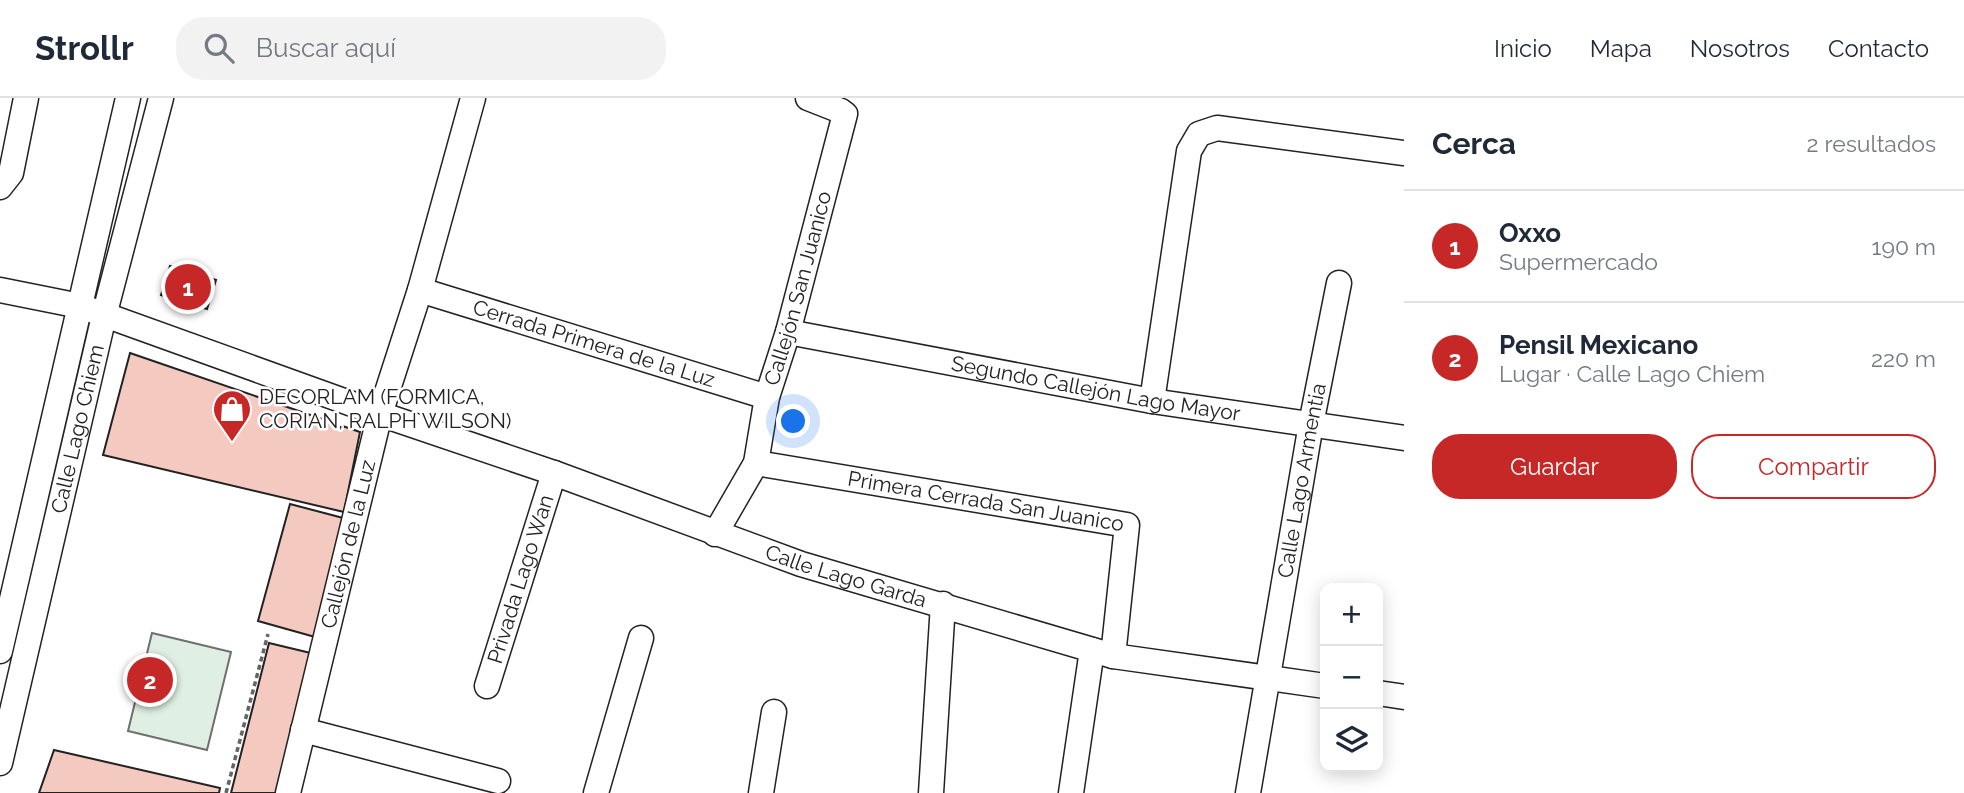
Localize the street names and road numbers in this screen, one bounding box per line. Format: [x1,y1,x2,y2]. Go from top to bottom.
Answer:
street label: Callejón San Juanico [759,188,836,388]
street label: Cerrada Primera de la Luz [470,294,718,392]
street label: Calle Lago Chiem [46,342,109,516]
street label: Segundo Callejón Lago Mayor [949,350,1243,426]
street label: Calle Lago Armentia [1272,381,1331,580]
street label: Callejón de la Luz [315,457,380,631]
street label: Primera Cerrada San Juanico [846,466,1126,536]
street label: Privada Lago Wan [482,491,558,667]
street label: Calle Lago Garda [762,539,930,612]

